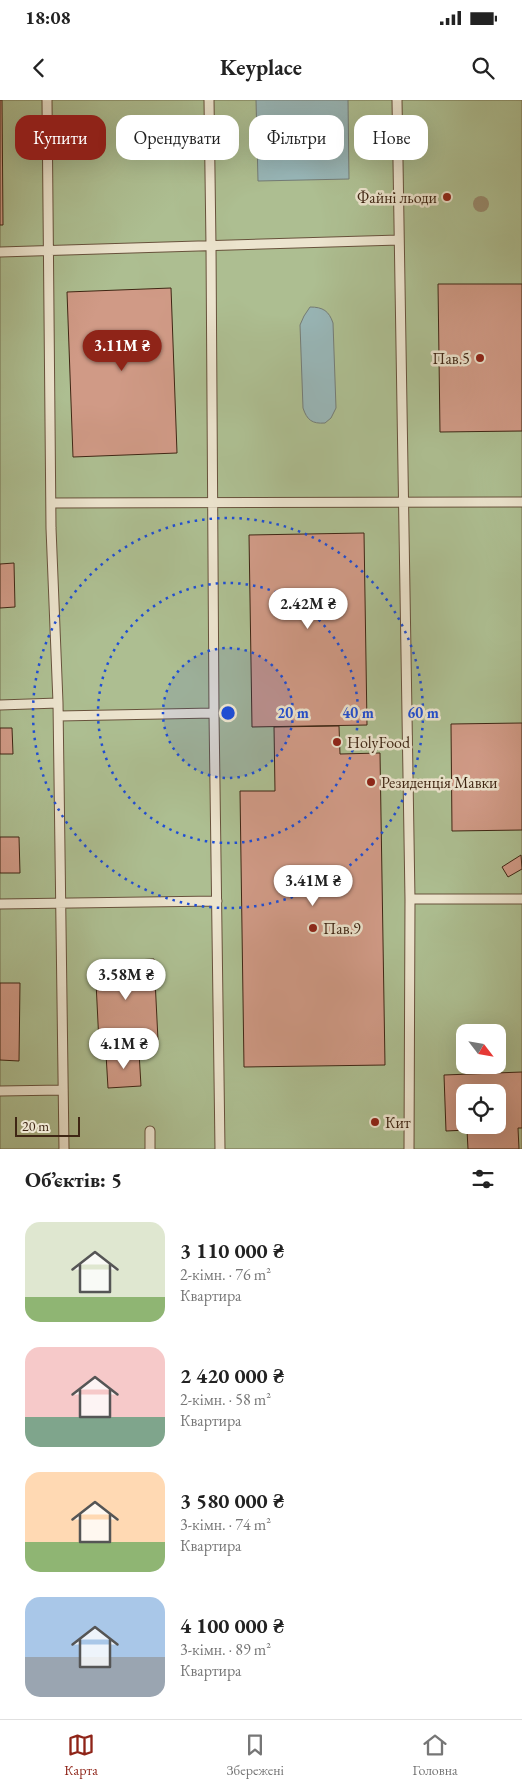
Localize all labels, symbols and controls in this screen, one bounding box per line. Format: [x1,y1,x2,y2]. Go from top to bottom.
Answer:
text: 18:08 [25,5,71,30]
text: Keyplace [220,53,302,82]
icon: back [25,54,53,82]
icon: search [469,54,497,82]
chip: Купити [15,115,106,160]
chip: Орендувати [116,115,239,160]
chip: Фільтри [249,115,344,160]
chip: Нове [354,115,428,160]
place label: Файні льоди [357,187,438,208]
marker: Файні льоди [441,191,453,203]
pin: 3.11M ₴ [76,330,168,372]
text: 3.11M ₴ [94,335,150,356]
place label: Пав.5 [432,348,470,369]
marker: Пав.5 [474,352,486,364]
pin: 2.42M ₴ [262,588,354,630]
text: 2.42M ₴ [280,593,336,614]
text: 20 m [277,703,309,722]
text: 40 m [342,703,374,722]
text: 60 m [407,703,439,722]
centre of rings [219,704,237,722]
place label: HolyFood [347,732,411,753]
marker: HolyFood [331,736,343,748]
place label: Резиденція Мавки [381,772,498,793]
marker: Резиденція Мавки [365,776,377,788]
pin: 3.41M ₴ [267,864,359,907]
text: 3.41M ₴ [285,870,341,891]
place label: Пав.9 [323,918,361,939]
marker: Пав.9 [307,922,319,934]
pin: 3.58M ₴ [80,958,172,1001]
text: 3.58M ₴ [98,964,154,985]
north arrow [456,1024,506,1074]
map controls [456,1024,506,1134]
pin: 4.1M ₴ [83,1028,165,1070]
text: 4.1M ₴ [100,1033,148,1054]
button: locate [456,1084,506,1134]
place label: Кит [385,1112,411,1133]
scale bar [15,1114,80,1137]
marker: Кит [369,1116,381,1128]
text: 20 m [22,1117,49,1135]
icon: filters [469,1165,497,1193]
text: Об’єктів: 5 [25,1166,122,1193]
text: 3 110 000 ₴ [180,1237,284,1264]
icon: home [65,1242,125,1302]
text: 2-кімн. · 76 m² [180,1264,271,1285]
text: Квартира [180,1285,241,1306]
text: 2 420 000 ₴ [180,1362,284,1389]
icon: home [65,1367,125,1427]
text: 2-кімн. · 58 m² [180,1389,271,1410]
text: Квартира [180,1410,241,1431]
text: 3 580 000 ₴ [180,1487,284,1514]
icon: home [65,1492,125,1552]
text: 3-кімн. · 74 m² [180,1514,271,1535]
text: Квартира [180,1535,241,1556]
text: 4 100 000 ₴ [180,1612,284,1639]
icon: home [65,1617,125,1677]
text: 3-кімн. · 89 m² [180,1639,271,1660]
text: Квартира [180,1660,241,1681]
tab: Карта [64,1731,98,1779]
tab: Збережені [226,1731,284,1779]
tab: Головна [413,1731,458,1779]

